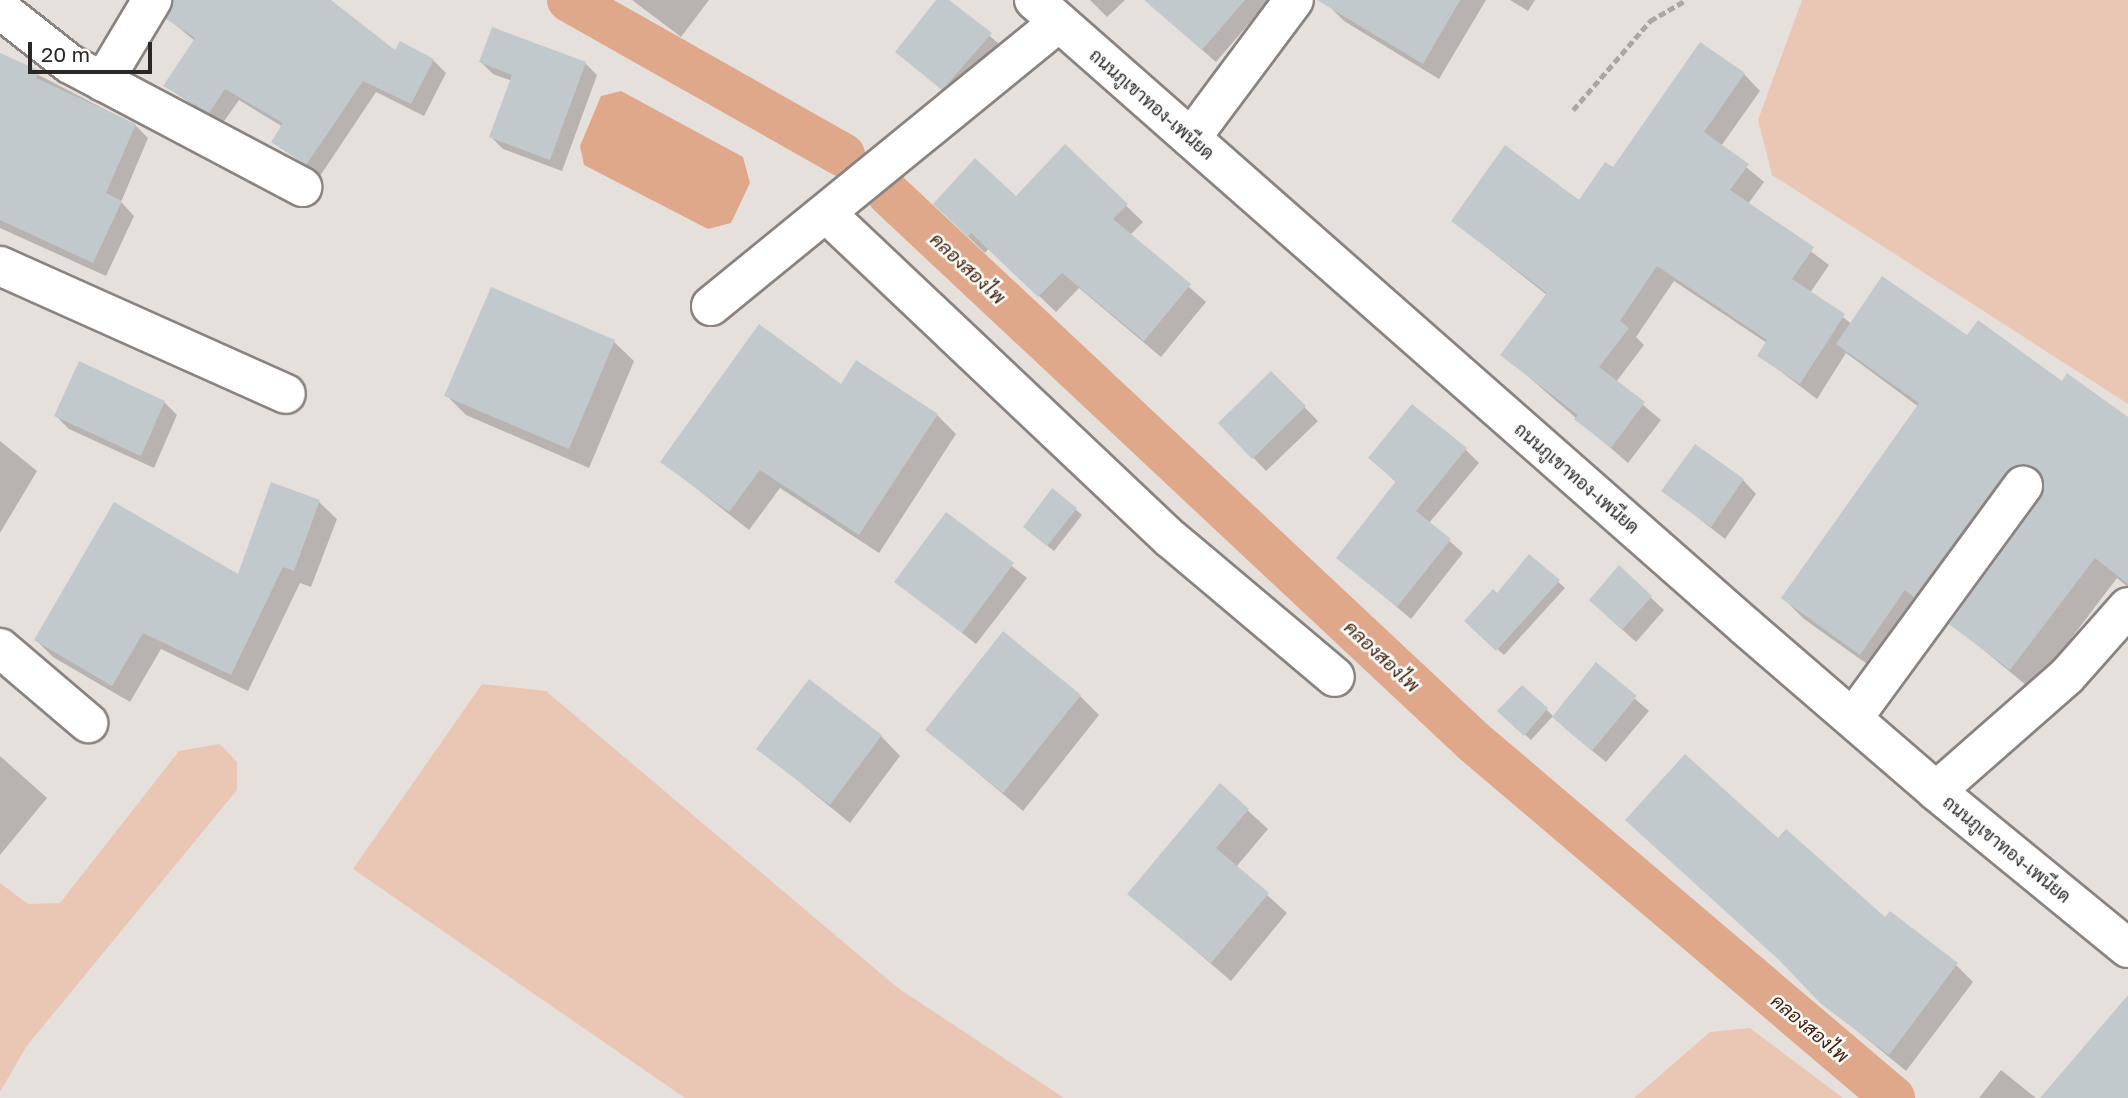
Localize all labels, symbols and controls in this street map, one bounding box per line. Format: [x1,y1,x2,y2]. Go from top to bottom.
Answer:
scale bar [32,28,156,72]
text: 20 m [41,41,90,67]
street label: ถนนภูเขาทอง-เพนียด [1085,44,1219,164]
water label: คลองสองไพ [926,228,1010,308]
street label: ถนนภูเขาทอง-เพนียด [1510,418,1644,538]
water label: คลองสองไพ [1340,616,1424,696]
street label: ถนนภูเขาทอง-เพนียด [1939,791,2075,907]
water label: คลองสองไพ [1767,989,1853,1067]

